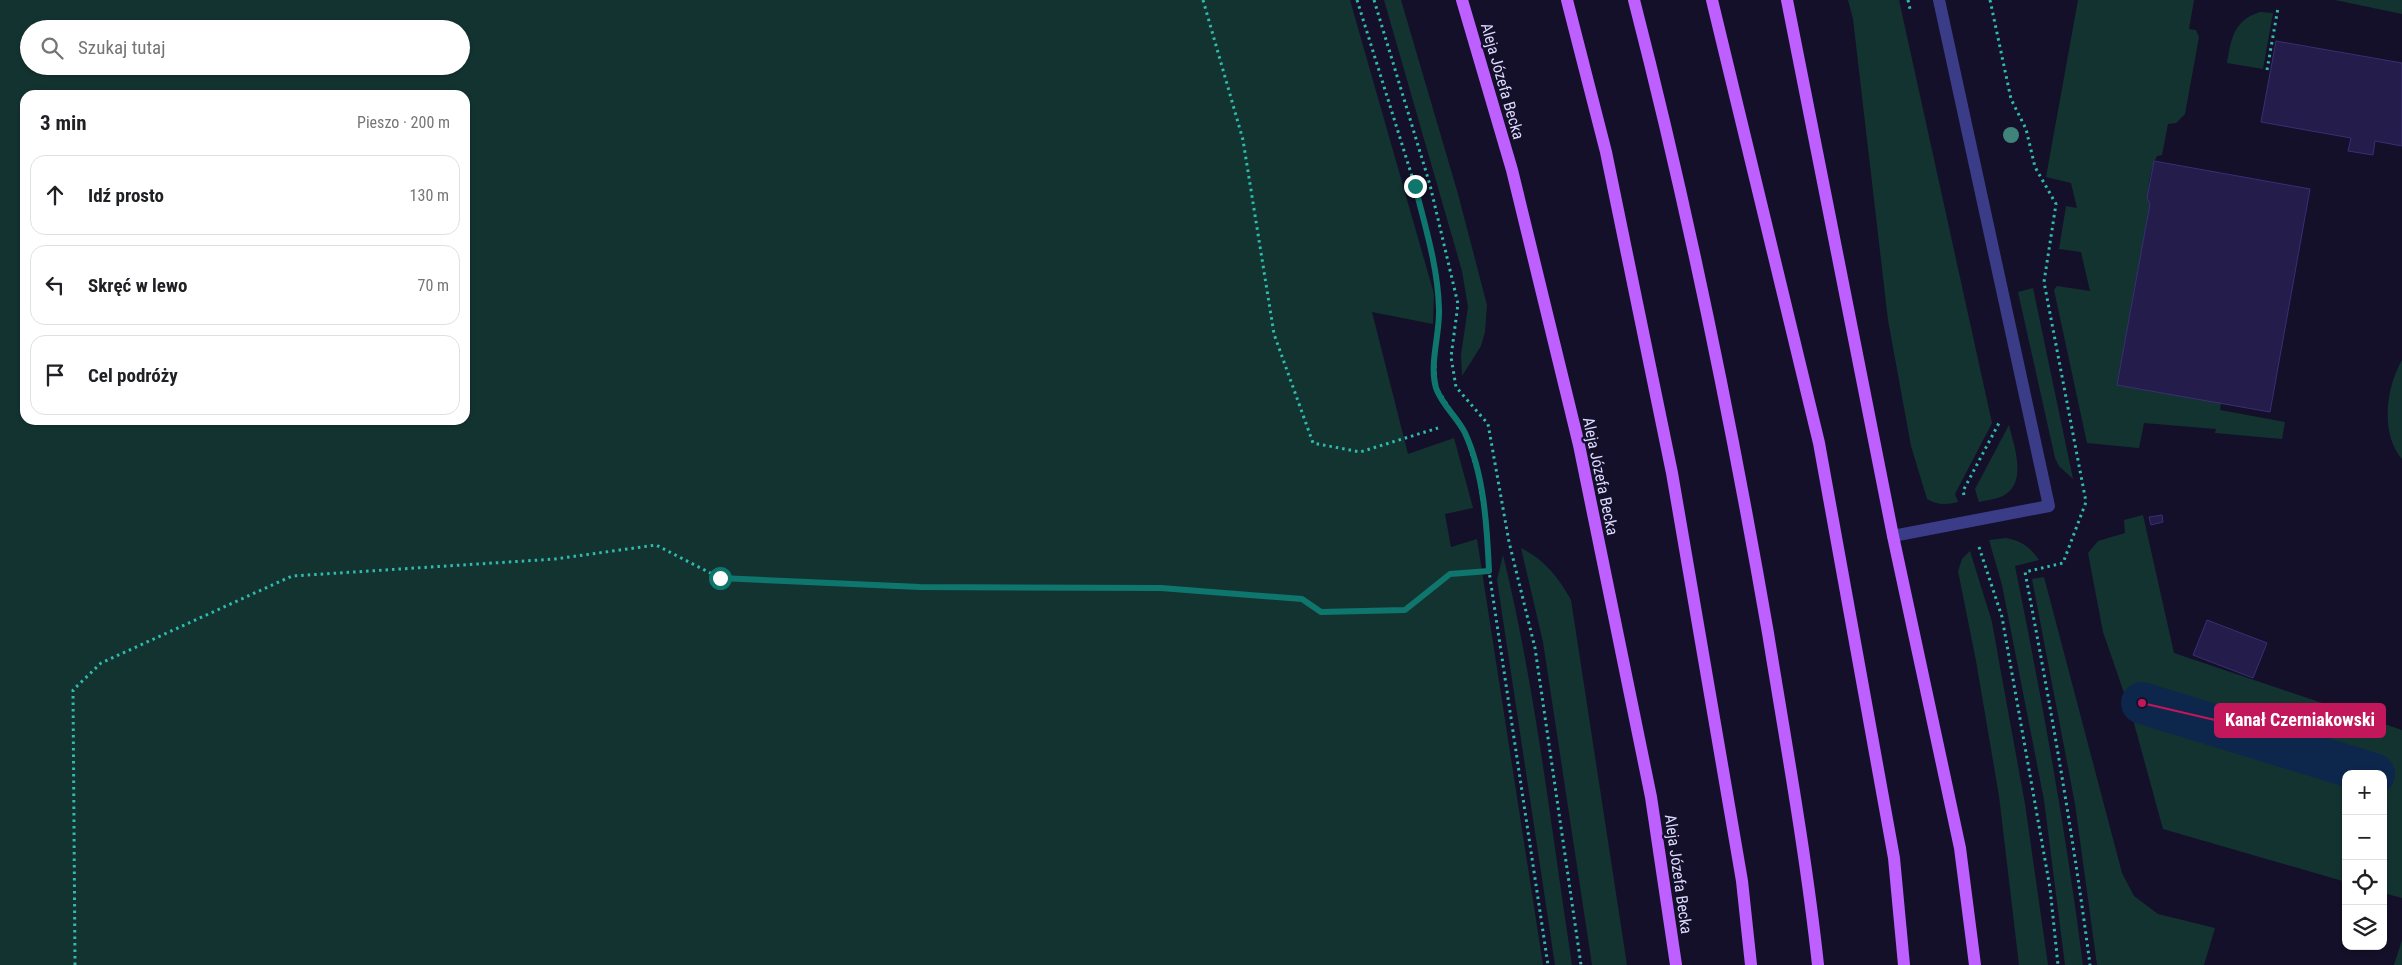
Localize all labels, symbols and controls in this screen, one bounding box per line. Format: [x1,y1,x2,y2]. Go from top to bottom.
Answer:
search box [20,20,470,75]
street label: Aleja Józefa Becka [1477,21,1528,142]
icon: search [38,34,66,62]
text: Szukaj tutaj [78,36,165,59]
text: 3 min [40,111,87,135]
text: Pieszo · 200 m [357,113,450,132]
route end [1404,175,1427,198]
icon: ahead [41,181,69,209]
text: Idź prosto [88,184,164,207]
text: 130 m [410,186,449,205]
icon: left [41,271,69,299]
text: Skręć w lewo [88,274,187,297]
text: 70 m [417,276,449,295]
icon: arrive [41,361,69,389]
text: Cel podróży [88,364,178,387]
street label: Aleja Józefa Becka [1579,415,1622,537]
route start [709,567,732,590]
callout: Kanał Czerniakowski [2215,704,2385,737]
text: Kanał Czerniakowski [2225,709,2375,730]
map controls [2342,770,2387,950]
button: + [2342,770,2387,815]
street label: Aleja Józefa Becka [1661,813,1696,935]
button: − [2342,815,2387,860]
button: locate [2342,860,2387,905]
button: layers [2342,905,2387,950]

